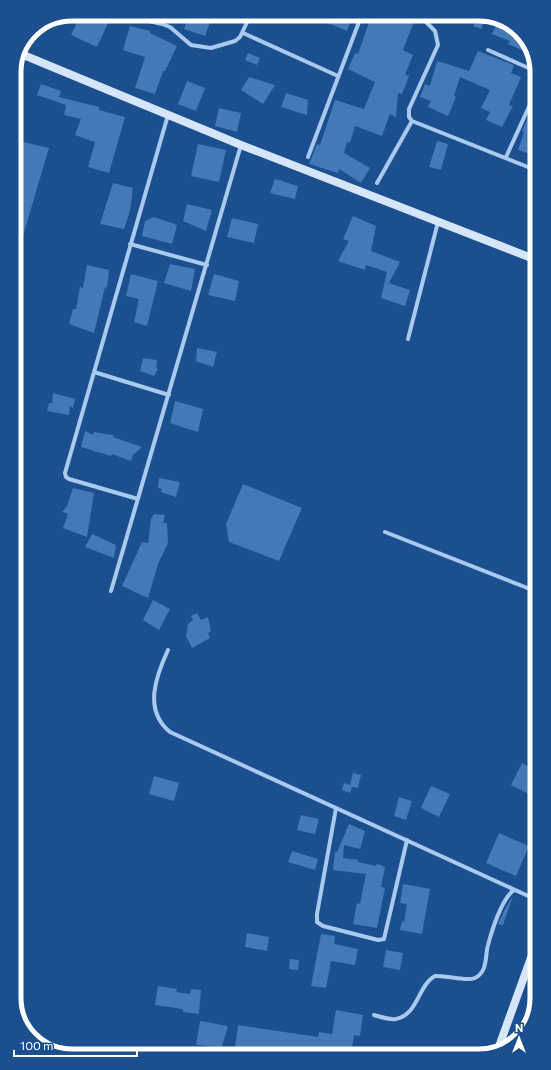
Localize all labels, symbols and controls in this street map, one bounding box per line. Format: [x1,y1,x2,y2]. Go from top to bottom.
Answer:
north arrow [499,1018,539,1058]
text: N [515,1021,523,1034]
scale bar [14,1032,137,1058]
text: 100 m [20,1038,54,1052]

